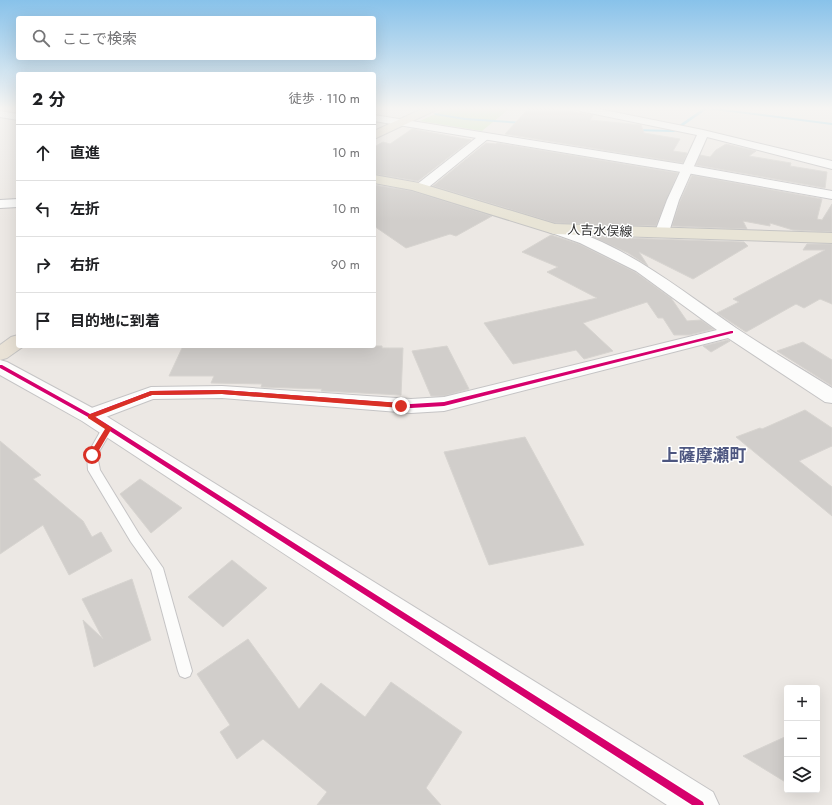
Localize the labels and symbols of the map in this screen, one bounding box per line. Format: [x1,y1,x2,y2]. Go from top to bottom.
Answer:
street label: 人吉水俣線 [567,220,633,241]
route end [392,397,410,415]
district label: 上薩摩瀬町 [662,443,747,467]
route start [83,446,101,464]

